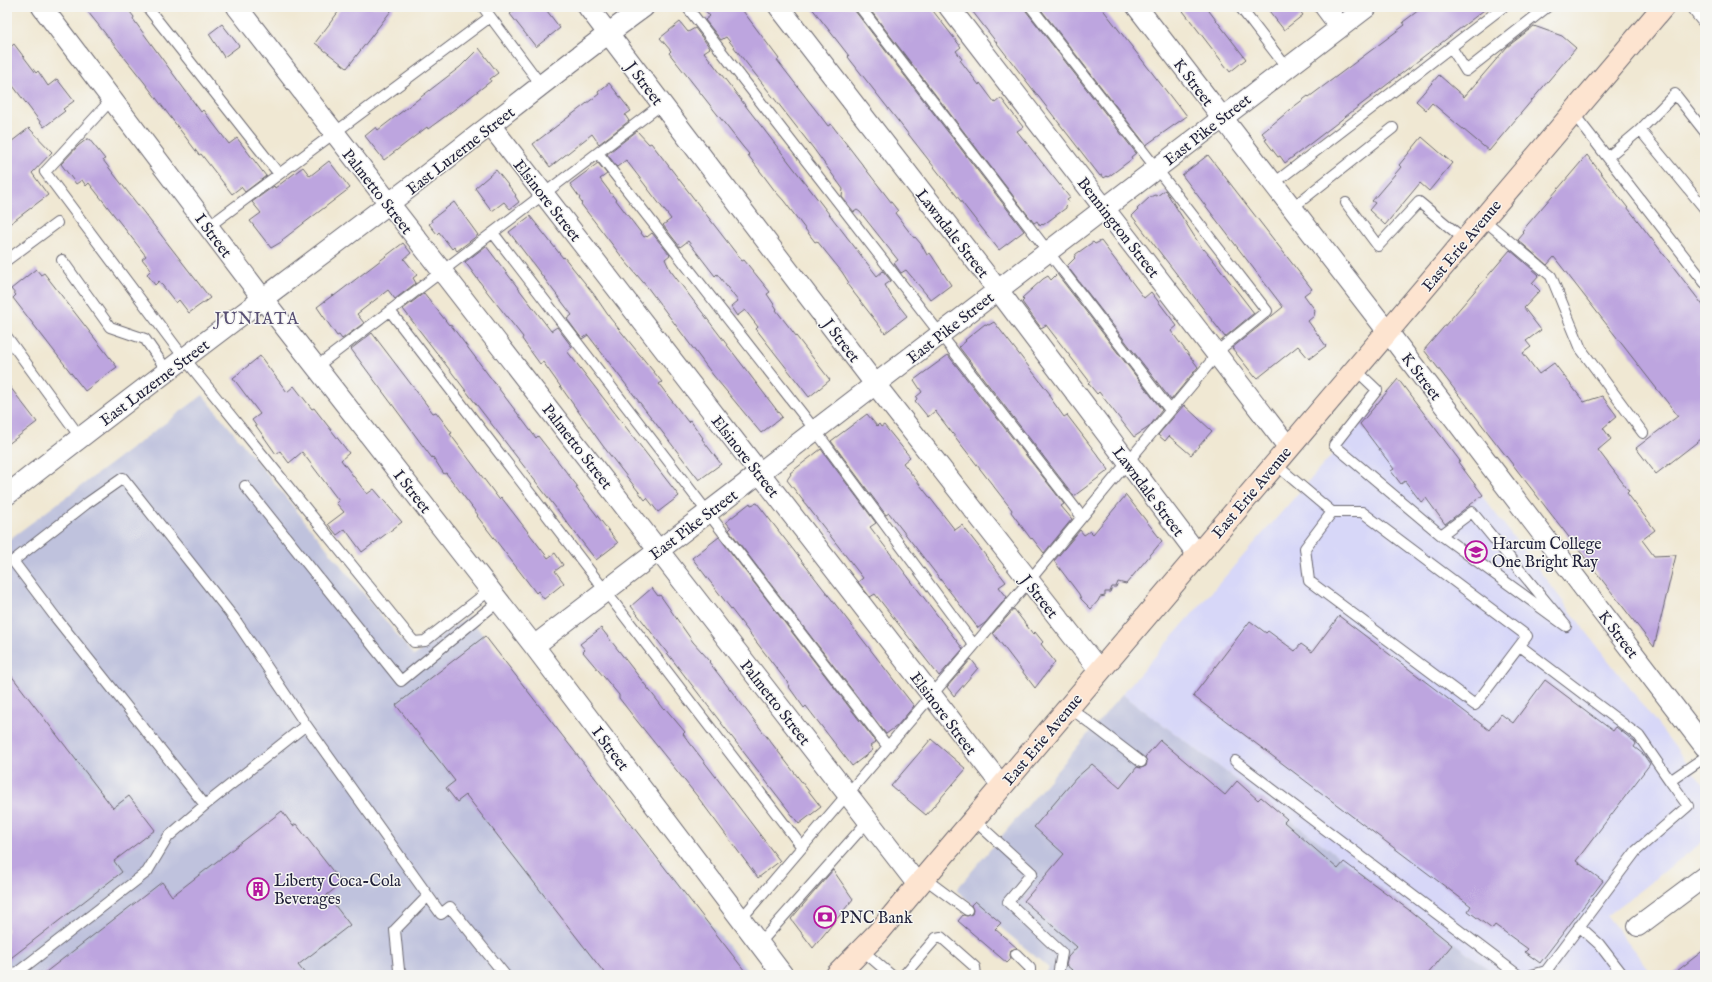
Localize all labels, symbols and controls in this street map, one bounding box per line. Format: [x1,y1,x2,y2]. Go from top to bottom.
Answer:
street label: K Street [1168,55,1217,112]
street label: J Street [619,57,667,111]
street label: East Pike Street [1161,90,1256,171]
street label: East Luzerne Street [403,103,520,200]
street label: Palmetto Street [337,146,416,239]
street label: Elsinore Street [508,156,585,247]
street label: Bennington Street [1072,174,1163,283]
street label: Lawndale Street [910,186,993,283]
street label: East Erie Avenue [1418,196,1507,296]
street label: I Street [189,210,236,263]
street label: East Pike Street [904,288,999,369]
district label: JUNIATA [213,309,299,330]
street label: J Street [816,314,864,368]
street label: East Luzerne Street [96,336,214,431]
street label: K Street [1396,349,1445,406]
street label: Palmetto Street [537,401,616,494]
street label: Elsinore Street [706,412,783,503]
street label: Lawndale Street [1107,443,1188,542]
street label: East Erie Avenue [1208,443,1297,543]
street label: I Street [388,466,435,519]
street label: East Pike Street [646,486,743,565]
place label: Harcum College One Bright Ray [1492,535,1602,573]
school or university icon: Harcum College One Bright Ray [1463,539,1489,565]
street label: J Street [1014,570,1062,623]
street label: K Street [1593,607,1642,664]
street label: Palmetto Street [735,657,814,750]
street label: Elsinore Street [905,669,980,760]
street label: East Erie Avenue [999,690,1088,790]
street label: I Street [586,723,633,776]
place label: Liberty Coca-Cola Beverages [274,872,401,910]
building icon: Liberty Coca-Cola Beverages [245,876,271,902]
bank icon: PNC Bank [812,904,838,930]
place label: PNC Bank [840,909,913,929]

